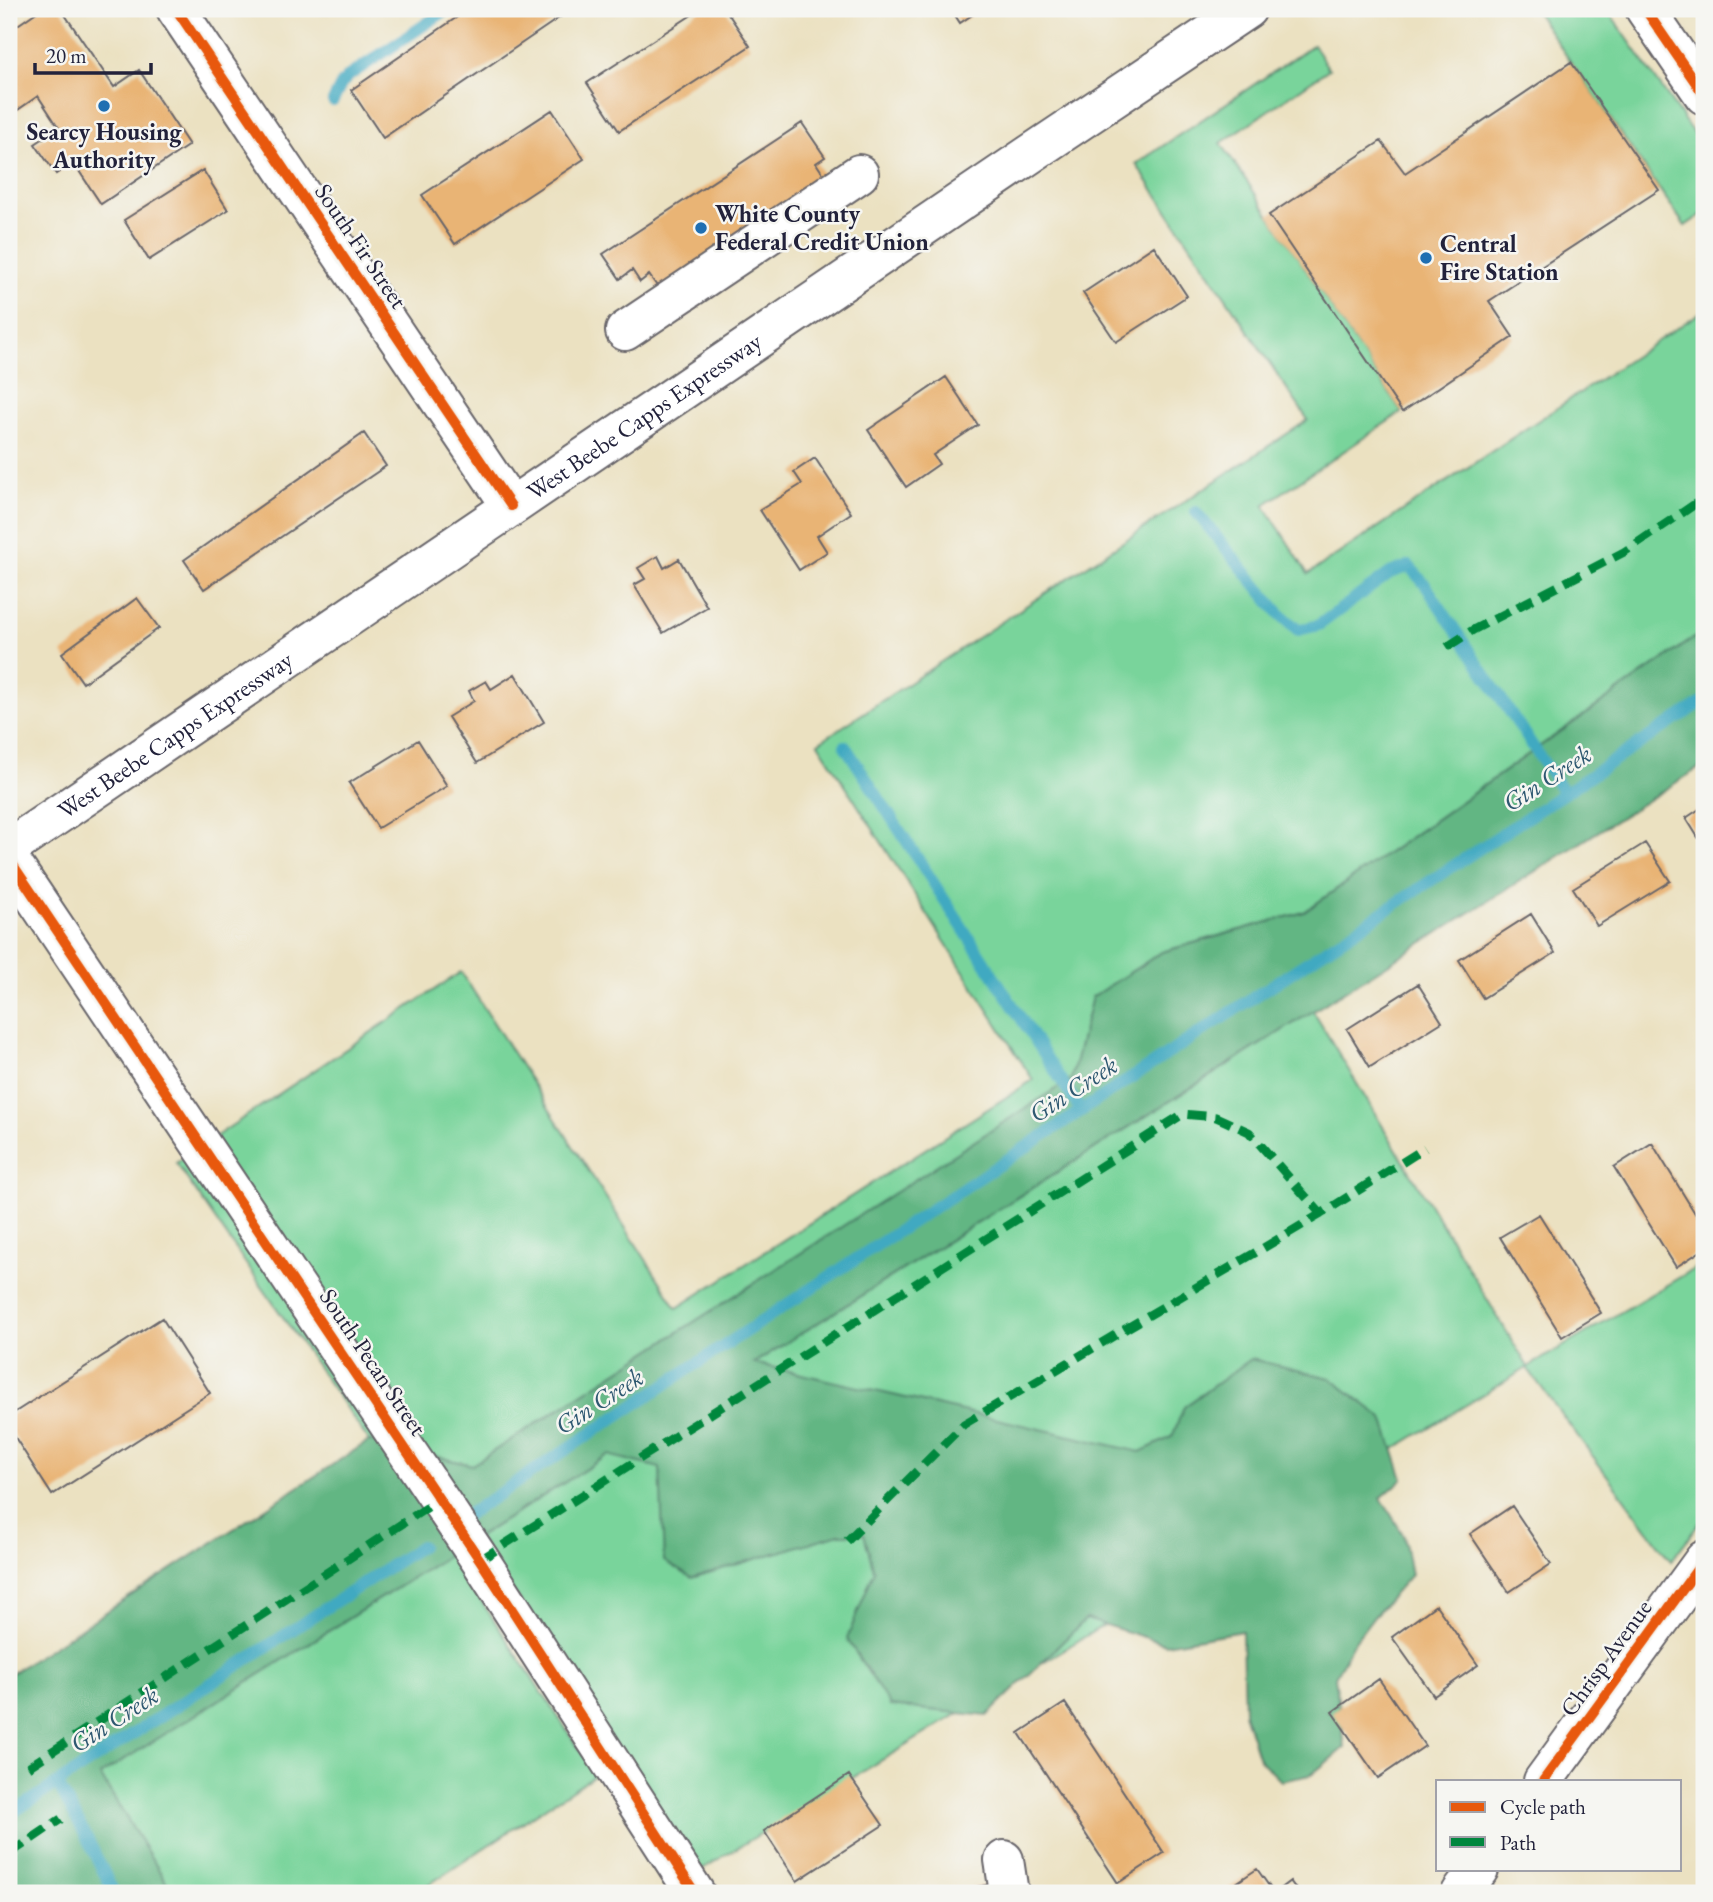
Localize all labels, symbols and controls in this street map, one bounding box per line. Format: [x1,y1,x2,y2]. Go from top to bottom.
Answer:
scale bar [35,32,150,76]
text: 20 m [46,42,87,69]
marker: Searcy Housing Authority [96,98,112,114]
place label: Searcy Housing Authority [26,116,183,176]
street label: South Fir Street [308,177,415,314]
place label: White County Federal Credit Union [715,198,929,257]
marker: White County Federal Credit Union [693,220,709,236]
place label: Central Fire Station [1440,228,1559,287]
marker: Central Fire Station [1418,250,1434,266]
street label: West Beebe Capps Expressway [520,325,768,507]
street label: West Beebe Capps Expressway [51,644,299,825]
water label: Gin Creek [1496,737,1598,819]
water label: Gin Creek [1022,1048,1124,1130]
street label: South Pecan Street [313,1282,434,1442]
water label: Gin Creek [548,1360,650,1442]
street label: Chrisp Avenue [1553,1593,1658,1722]
water label: Gin Creek [63,1678,165,1760]
legend [1436,1780,1682,1870]
text: Cycle path [1500,1793,1586,1820]
text: Path [1500,1829,1537,1856]

